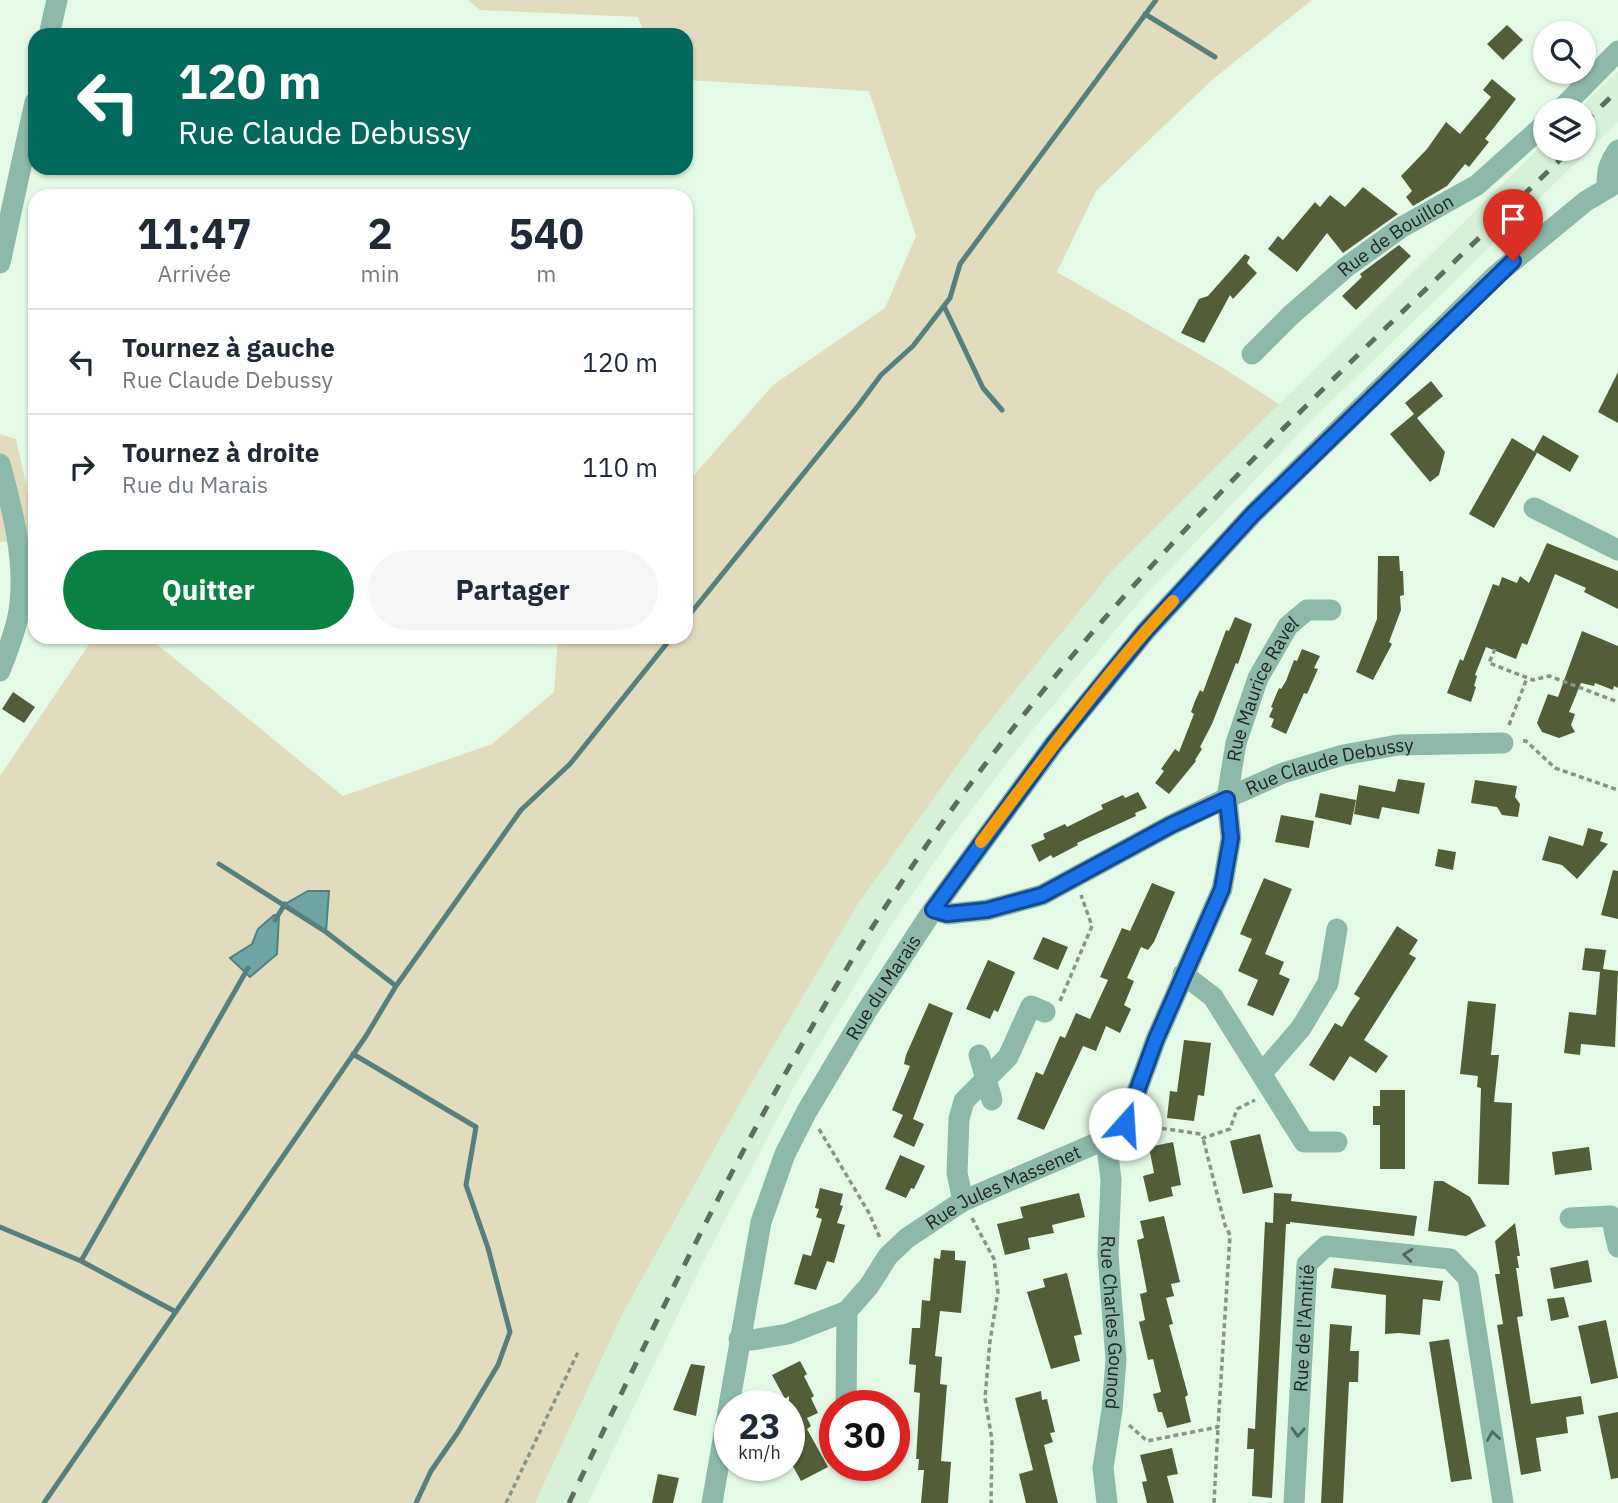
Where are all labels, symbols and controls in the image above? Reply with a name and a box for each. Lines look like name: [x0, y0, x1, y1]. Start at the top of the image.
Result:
map controls: [1533, 21, 1596, 161]
button: search: [1533, 21, 1596, 84]
text: 120 m: [178, 49, 322, 112]
icon: left: [63, 56, 154, 147]
button: layers: [1533, 98, 1596, 161]
text: Rue Claude Debussy: [178, 111, 471, 153]
street label: Rue de Bouillon: [1332, 189, 1458, 282]
pin: [1483, 189, 1543, 261]
icon: arrive: [1494, 200, 1532, 238]
text: 11:47: [137, 206, 252, 261]
text: 2: [367, 206, 393, 261]
text: 540: [508, 206, 584, 261]
text: Arrivée: [157, 258, 231, 288]
text: min: [361, 258, 399, 288]
text: m: [536, 258, 556, 288]
text: Tournez à gauche: [122, 330, 335, 364]
icon: left: [63, 343, 101, 381]
text: 120 m: [582, 345, 658, 379]
text: Rue Claude Debussy: [122, 364, 333, 394]
text: Tournez à droite: [122, 435, 319, 469]
icon: right: [63, 448, 101, 486]
text: 110 m: [582, 450, 658, 484]
text: Rue du Marais: [122, 469, 268, 499]
button: Quitter: [63, 550, 354, 630]
button: Partager: [368, 550, 658, 630]
street label: Rue Maurice Ravel: [1221, 610, 1303, 763]
street label: Rue Claude Debussy: [1241, 733, 1414, 800]
street label: Rue du Marais: [840, 930, 926, 1044]
position arrow: [1088, 1087, 1162, 1161]
street label: Rue Jules Massenet: [920, 1139, 1084, 1235]
street label: Rue Charles Gounod: [1096, 1235, 1128, 1410]
one-way arrow: [1403, 1248, 1414, 1263]
street label: Rue de l'Amitié: [1288, 1264, 1319, 1393]
speed limit sign: 30: [819, 1390, 910, 1481]
text: 23: [738, 1403, 781, 1449]
one-way arrow: [1291, 1427, 1306, 1438]
one-way arrow: [1486, 1430, 1501, 1441]
text: km/h: [738, 1441, 781, 1464]

